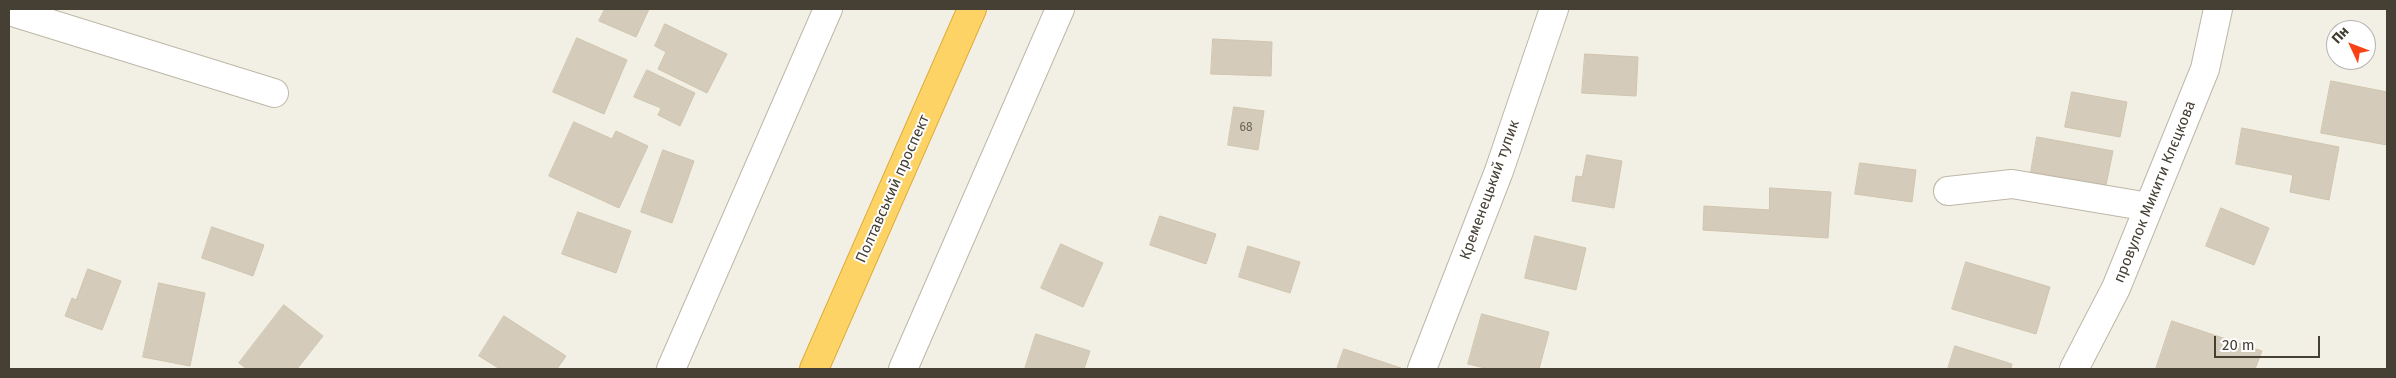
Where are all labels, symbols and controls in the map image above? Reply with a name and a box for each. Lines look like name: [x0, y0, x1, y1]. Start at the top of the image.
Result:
north arrow: [2326, 20, 2376, 70]
text: Пн: [2328, 23, 2353, 47]
street label: провулок Микити Клєцкова: [2110, 98, 2200, 286]
street label: Полтавський проспект: [852, 112, 934, 266]
street label: Кременецький тупик: [1456, 118, 1524, 262]
house number: 68: [1239, 121, 1253, 135]
scale bar: [2216, 326, 2322, 358]
text: 20 m: [2222, 336, 2255, 354]

